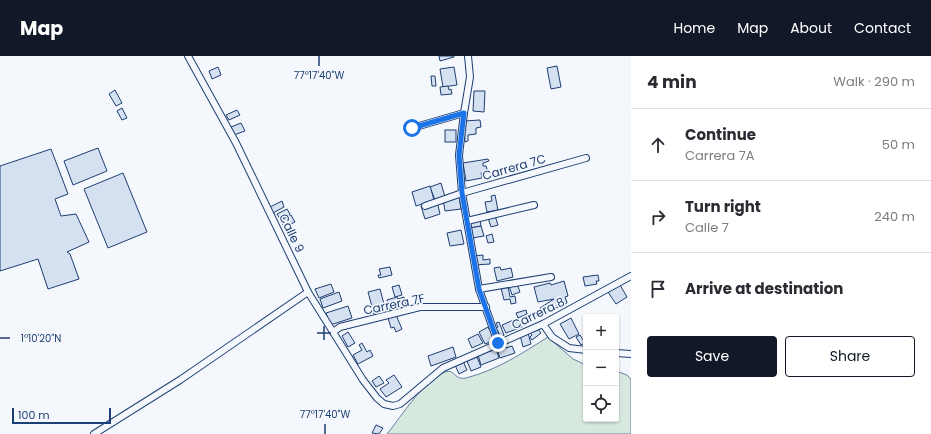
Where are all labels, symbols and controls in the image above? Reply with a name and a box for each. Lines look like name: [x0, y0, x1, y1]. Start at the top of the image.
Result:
text: Map: [20, 15, 63, 42]
text: Home: [673, 18, 715, 38]
text: Map: [737, 18, 768, 38]
text: About: [790, 18, 832, 38]
text: Contact: [854, 18, 911, 38]
text: 77°17'40"W: [294, 68, 344, 83]
text: 4 min: [647, 70, 697, 94]
text: Walk · 290 m: [833, 72, 915, 91]
route start: [403, 119, 421, 137]
text: Continue: [685, 124, 756, 145]
icon: ahead: [647, 134, 669, 156]
text: 50 m: [882, 135, 915, 154]
text: Carrera 7A: [685, 146, 755, 165]
street label: Carrera 7C: [480, 150, 548, 184]
text: Turn right: [685, 196, 761, 217]
icon: right: [647, 206, 669, 228]
text: 240 m: [874, 207, 915, 226]
street label: Calle 9: [275, 211, 309, 255]
text: Calle 7: [685, 218, 729, 237]
icon: arrive: [647, 278, 669, 300]
text: Arrive at destination: [685, 278, 843, 299]
street label: Carrera 7F: [362, 289, 426, 319]
street label: Carrera 8: [509, 293, 567, 333]
map controls: [583, 314, 619, 422]
button: +: [583, 314, 619, 350]
text: 1°10'20"N: [21, 331, 61, 346]
route end: [489, 334, 507, 352]
button: Save: [647, 336, 777, 377]
button: Share: [785, 336, 915, 377]
button: −: [583, 350, 619, 386]
button: locate: [583, 386, 619, 422]
scale bar: [12, 406, 111, 425]
text: 100 m: [18, 407, 50, 423]
text: 77°17'40"W: [300, 407, 350, 422]

